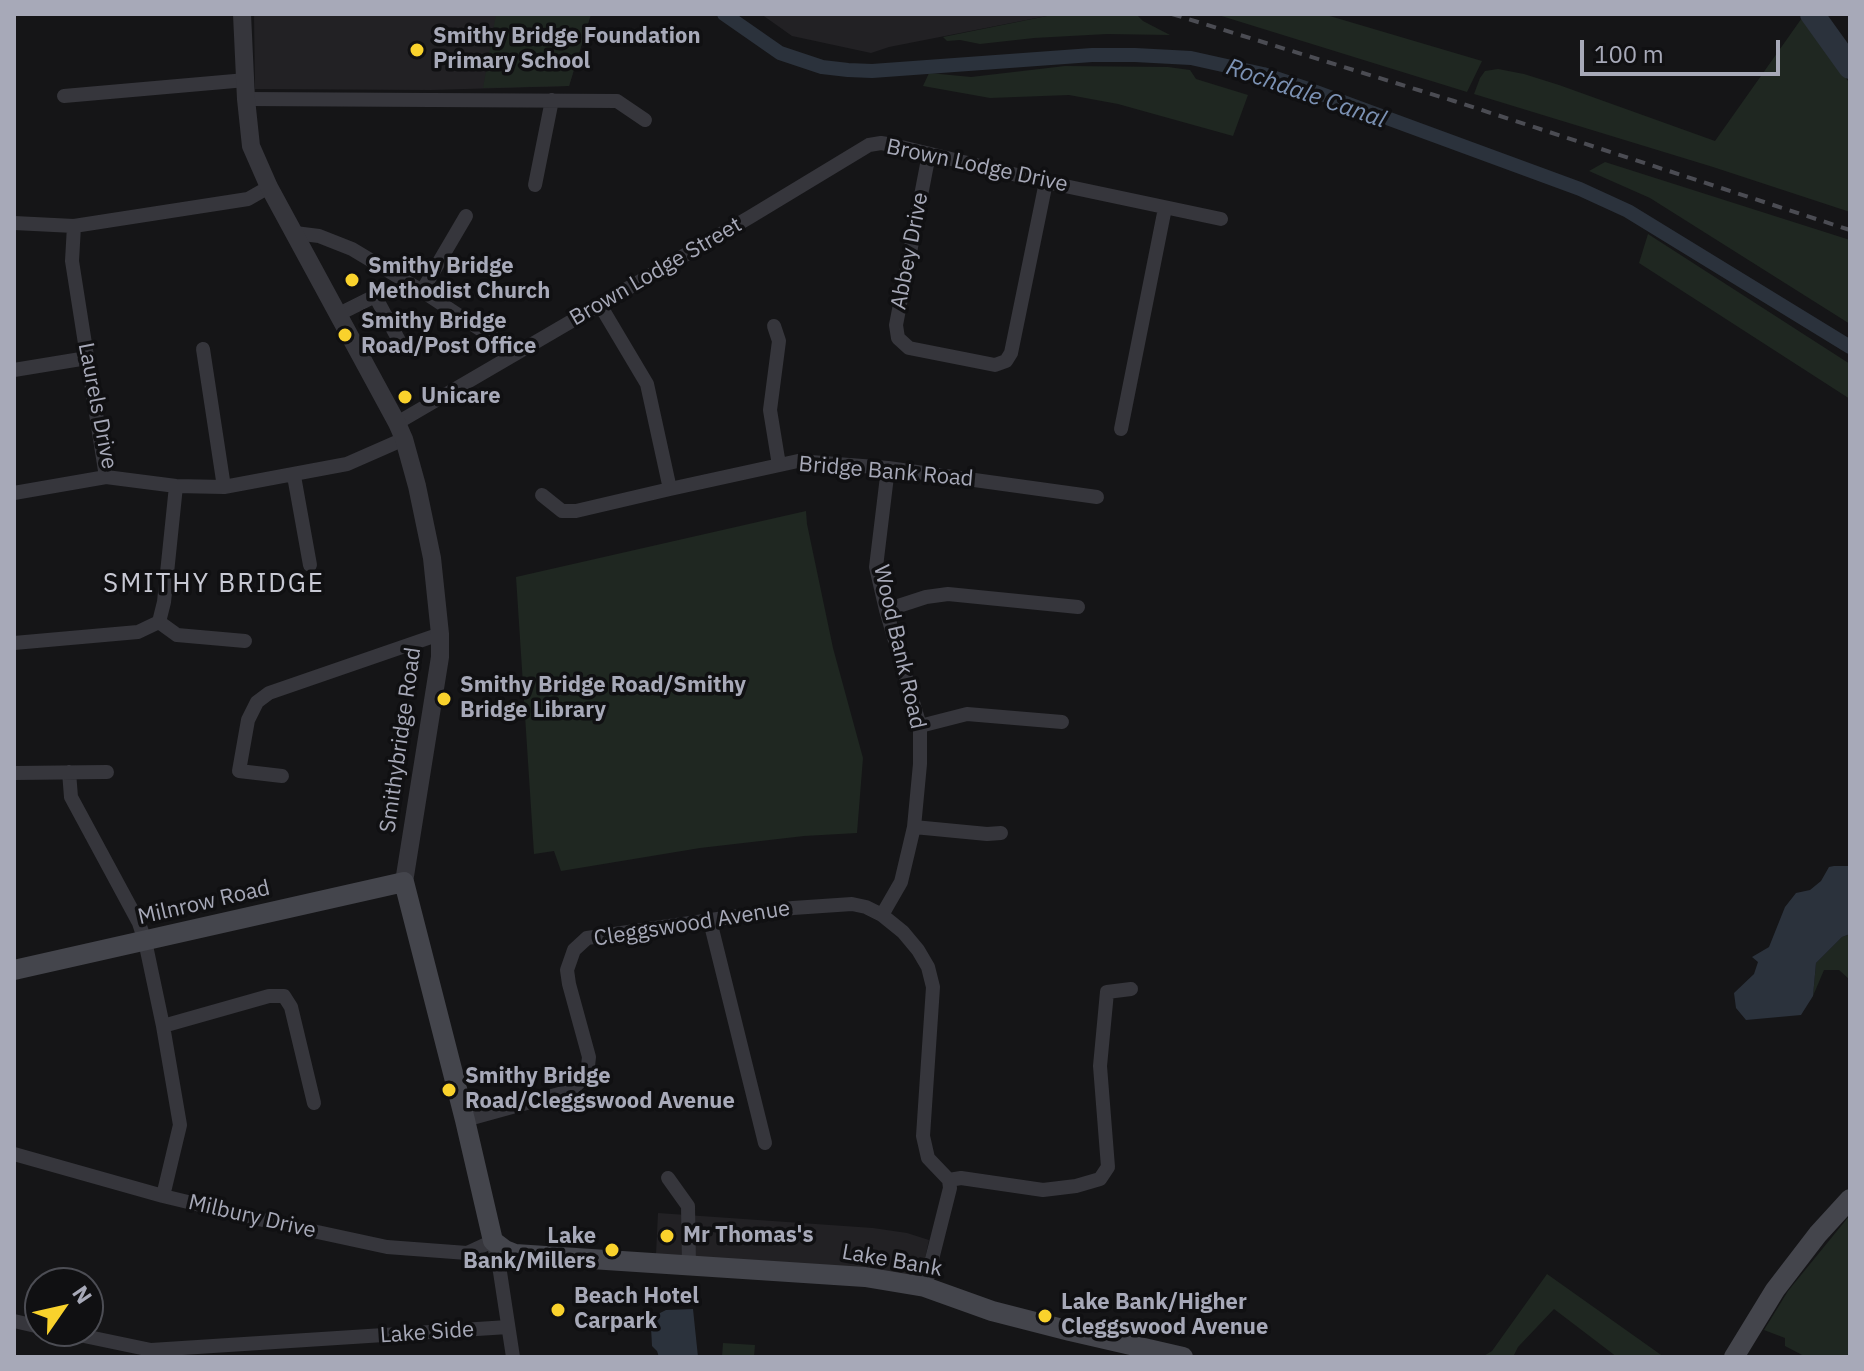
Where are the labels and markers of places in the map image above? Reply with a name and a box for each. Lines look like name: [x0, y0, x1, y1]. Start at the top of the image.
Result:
place label: Smithy Bridge Foundation Primary School: [433, 24, 701, 76]
marker: Smithy Bridge Foundation Primary School: [408, 41, 426, 59]
place label: Smithy Bridge Methodist Church: [368, 254, 550, 306]
marker: Smithy Bridge Methodist Church: [343, 271, 361, 289]
place label: Smithy Bridge Road/Post Office: [361, 309, 536, 360]
marker: Smithy Bridge Road/Post Office: [336, 326, 354, 344]
place label: Unicare: [421, 384, 501, 410]
marker: Unicare: [396, 388, 414, 406]
place label: Smithy Bridge Road/Smithy Bridge Library: [460, 673, 746, 724]
marker: Smithy Bridge Road/Smithy Bridge Library: [435, 690, 453, 708]
place label: Smithy Bridge Road/Cleggswood Avenue: [465, 1064, 735, 1116]
marker: Smithy Bridge Road/Cleggswood Avenue: [440, 1081, 458, 1099]
place label: Mr Thomas's: [683, 1223, 814, 1249]
place label: Lake Bank/Millers: [463, 1224, 596, 1276]
marker: Mr Thomas's: [658, 1227, 676, 1245]
marker: Lake Bank/Millers: [603, 1241, 621, 1259]
place label: Beach Hotel Carpark: [574, 1284, 699, 1336]
place label: Lake Bank/Higher Cleggswood Avenue: [1061, 1290, 1268, 1342]
marker: Beach Hotel Carpark: [549, 1301, 567, 1319]
marker: Lake Bank/Higher Cleggswood Avenue: [1036, 1307, 1054, 1325]

